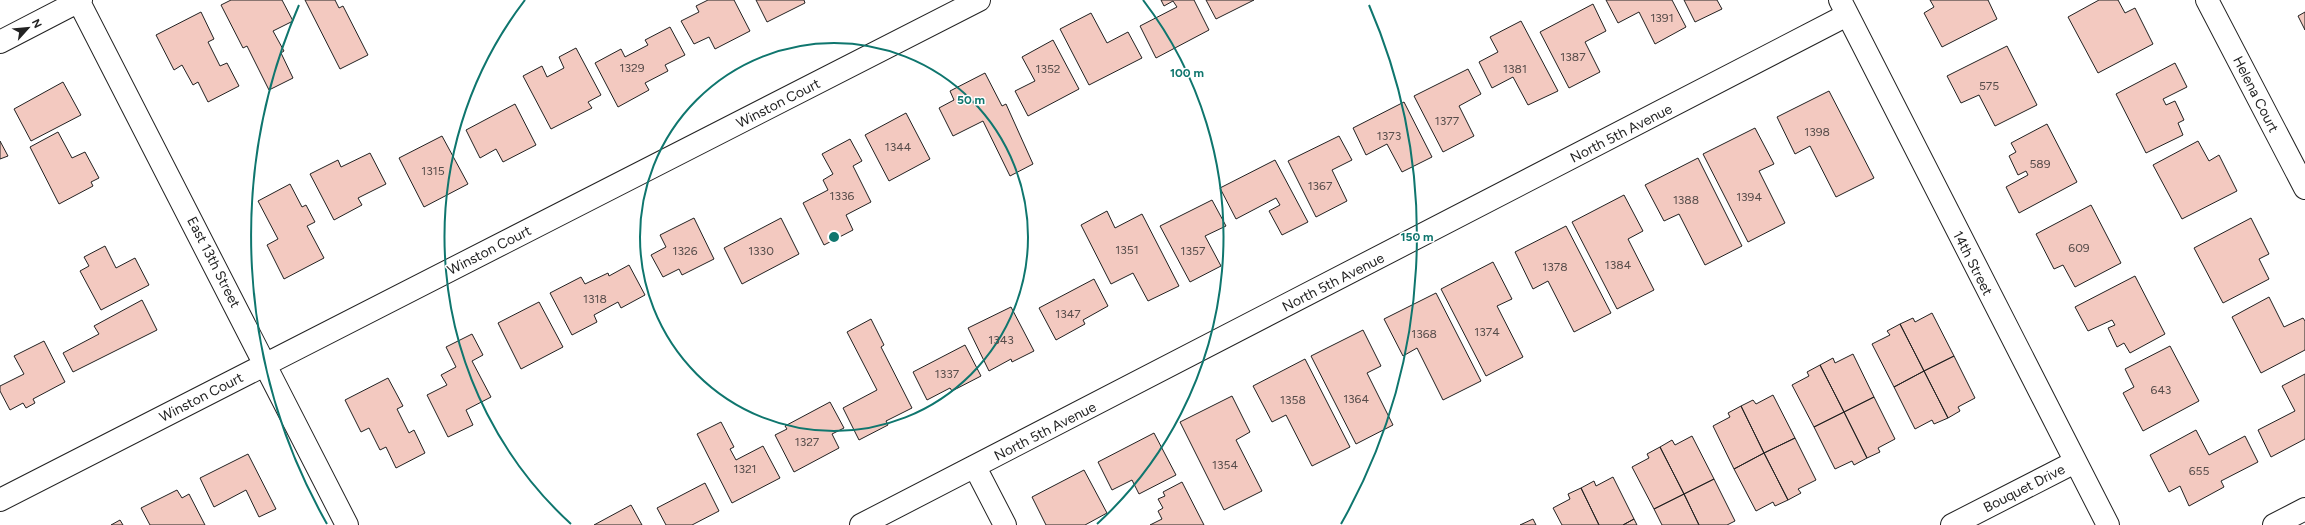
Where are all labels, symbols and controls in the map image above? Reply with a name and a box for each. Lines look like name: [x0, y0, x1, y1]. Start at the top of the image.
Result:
north arrow: [8, 8, 48, 48]
house number: 1391: [1650, 11, 1674, 25]
text: N: [29, 17, 44, 30]
house number: 1387: [1560, 50, 1586, 64]
street label: Helena Court: [2229, 53, 2282, 135]
house number: 1329: [620, 61, 645, 75]
house number: 1352: [1035, 62, 1061, 76]
house number: 1381: [1503, 62, 1527, 76]
text: 100 m: [1170, 66, 1204, 80]
street label: Winston Court: [734, 75, 823, 132]
house number: 575: [1979, 79, 1999, 93]
text: 50 m: [957, 93, 985, 107]
street label: North 5th Avenue: [1567, 100, 1675, 166]
house number: 1377: [1435, 114, 1460, 128]
house number: 1398: [1804, 125, 1830, 139]
house number: 1373: [1377, 129, 1401, 143]
house number: 1344: [885, 140, 912, 154]
house number: 589: [2029, 157, 2051, 171]
house number: 1315: [421, 164, 445, 178]
house number: 1367: [1308, 179, 1333, 193]
house number: 1336: [830, 189, 855, 203]
house number: 1394: [1736, 190, 1762, 204]
house number: 1388: [1673, 193, 1699, 207]
street label: East 13th Street: [183, 214, 244, 311]
street label: Winston Court: [445, 222, 534, 279]
street label: 14th Street: [1949, 228, 1996, 298]
centre of rings: [827, 230, 841, 244]
text: 150 m: [1400, 230, 1434, 244]
house number: 609: [2068, 241, 2090, 255]
house number: 1351: [1115, 243, 1139, 257]
house number: 1326: [673, 244, 698, 258]
house number: 1330: [748, 244, 774, 258]
house number: 1357: [1181, 244, 1206, 258]
street label: North 5th Avenue: [1279, 249, 1387, 315]
house number: 1384: [1605, 258, 1632, 272]
house number: 1378: [1542, 260, 1568, 274]
house number: 1318: [583, 292, 607, 306]
house number: 1347: [1055, 307, 1081, 321]
house number: 1374: [1474, 325, 1500, 339]
house number: 1368: [1411, 327, 1437, 341]
house number: 1343: [988, 333, 1014, 347]
house number: 1337: [935, 367, 960, 381]
street label: Winston Court: [157, 369, 246, 426]
house number: 643: [2151, 383, 2171, 397]
house number: 1364: [1343, 392, 1369, 406]
house number: 1358: [1280, 393, 1306, 407]
street label: North 5th Avenue: [991, 398, 1099, 464]
house number: 1327: [795, 435, 820, 449]
house number: 1354: [1212, 458, 1238, 472]
street label: Bouquet Drive: [1981, 460, 2068, 516]
house number: 1321: [733, 462, 757, 476]
house number: 655: [2189, 464, 2209, 478]

